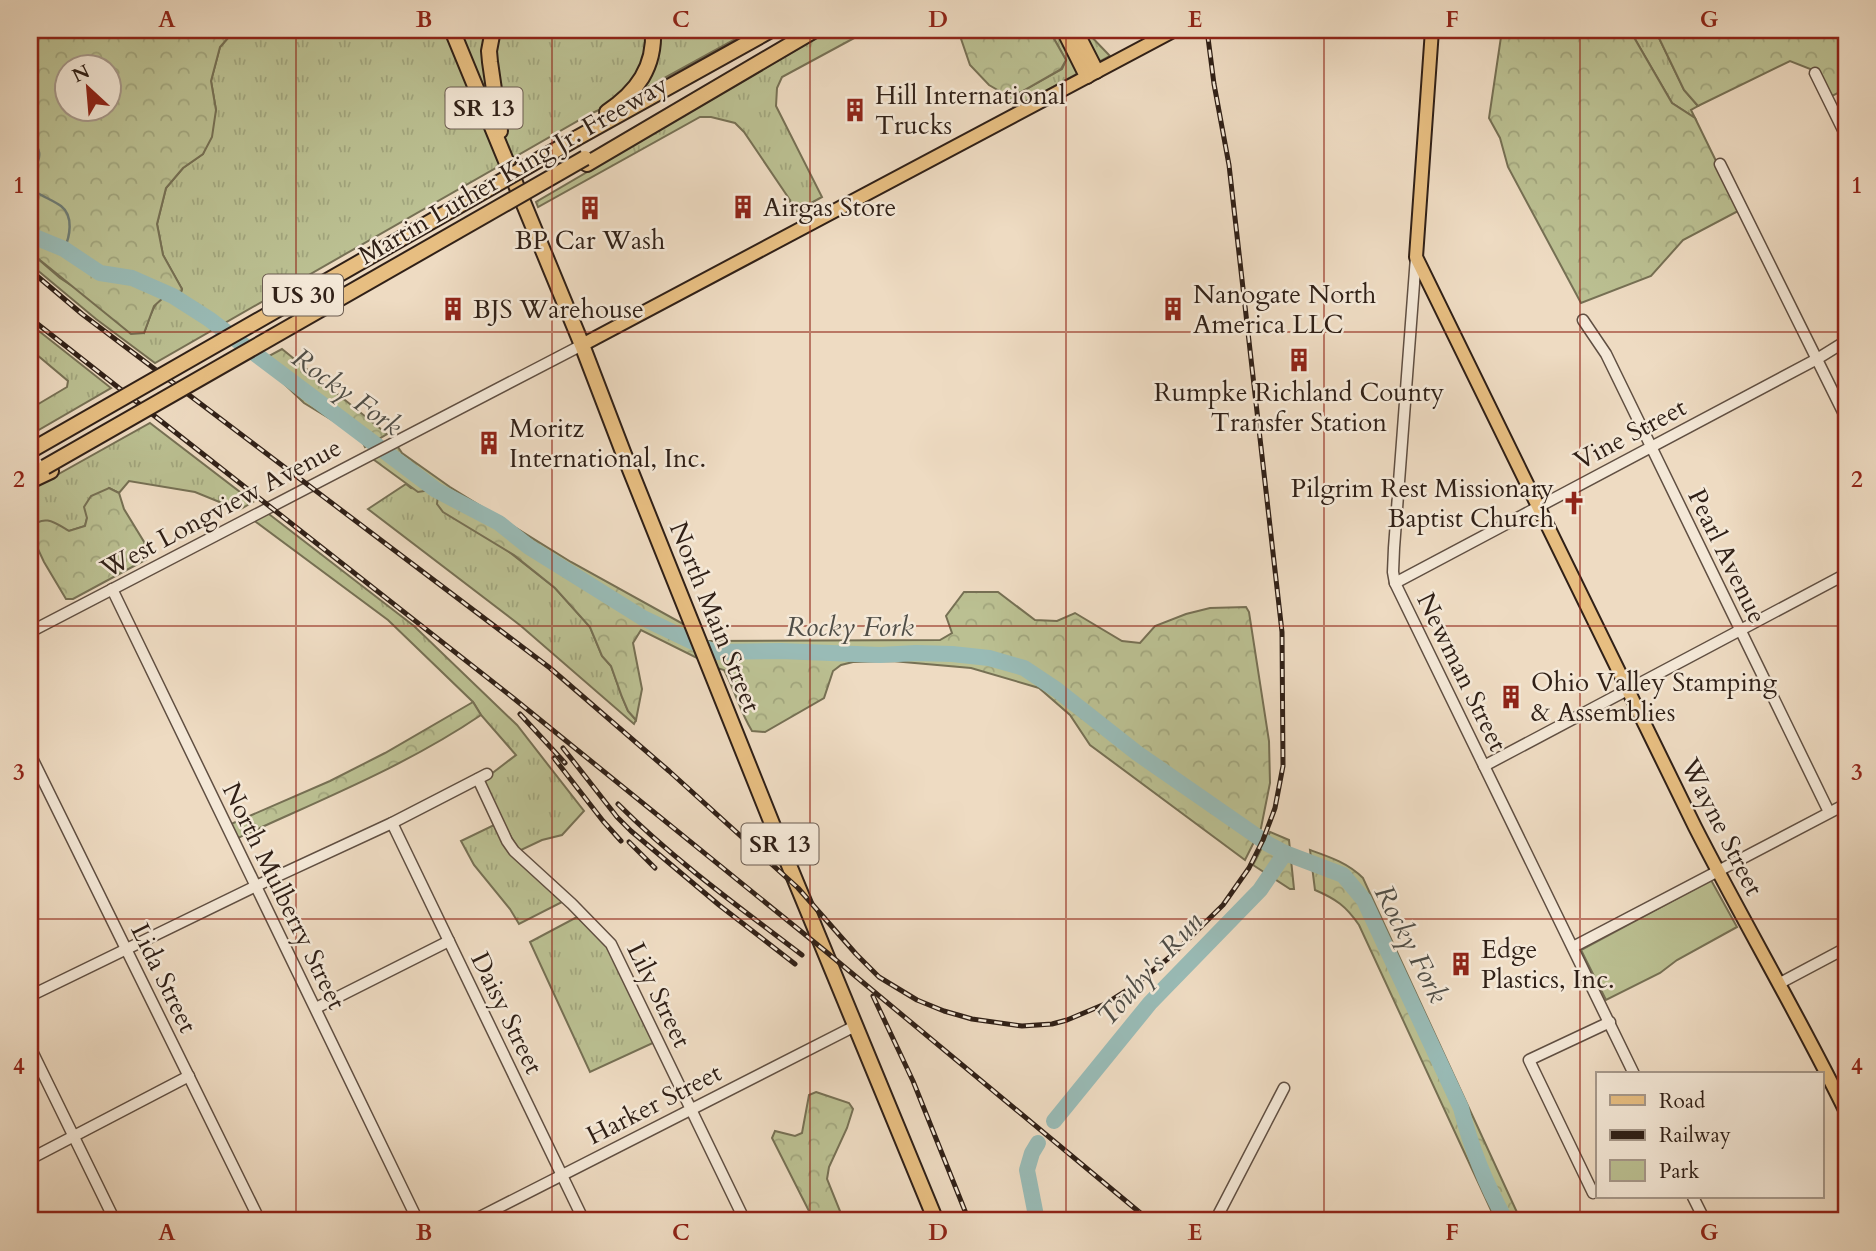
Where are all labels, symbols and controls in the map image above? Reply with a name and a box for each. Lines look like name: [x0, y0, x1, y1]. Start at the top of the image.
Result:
text: A: [158, 4, 176, 35]
text: B: [416, 4, 432, 35]
text: C: [672, 4, 690, 35]
text: D: [928, 4, 948, 35]
text: E: [1188, 4, 1202, 35]
text: F: [1445, 4, 1459, 35]
text: G: [1700, 4, 1719, 35]
north arrow: [52, 52, 122, 122]
text: N: [68, 58, 95, 89]
street label: Martin Luther King Jr. Freeway: [352, 67, 674, 273]
place label: Hill International Trucks: [875, 78, 1066, 143]
road number: SR 13: [446, 88, 522, 128]
building icon: Hill International Trucks: [841, 96, 869, 124]
text: 1: [13, 170, 25, 201]
text: 1: [1851, 170, 1863, 201]
place label: Airgas Store: [763, 190, 896, 225]
building icon: Airgas Store: [729, 193, 757, 221]
building icon: BP Car Wash: [576, 194, 604, 222]
place label: BP Car Wash: [515, 223, 665, 258]
road number: US 30: [263, 274, 343, 316]
place label: Nanogate North America LLC: [1193, 277, 1376, 342]
place label: BJS Warehouse: [473, 292, 644, 327]
building icon: BJS Warehouse: [439, 295, 467, 323]
building icon: Nanogate North America LLC: [1159, 295, 1187, 323]
water label: Rocky Fork: [284, 339, 410, 445]
building icon: Rumpke Richland County Transfer Station: [1285, 346, 1313, 374]
place label: Rumpke Richland County Transfer Station: [1154, 375, 1445, 440]
street label: Vine Street: [1568, 390, 1692, 478]
place label: Moritz International, Inc.: [509, 411, 706, 476]
building icon: Moritz International, Inc.: [475, 429, 503, 457]
street label: West Longview Avenue: [94, 430, 348, 587]
text: 2: [13, 464, 25, 495]
text: 2: [1851, 464, 1863, 495]
place label: Pilgrim Rest Missionary Baptist Church: [1291, 471, 1554, 536]
street label: Pearl Avenue: [1679, 483, 1775, 629]
church icon: Pilgrim Rest Missionary Baptist Church: [1560, 489, 1588, 517]
street label: North Main Street: [661, 517, 769, 717]
street label: Newman Street: [1408, 587, 1516, 757]
water label: Rocky Fork: [786, 608, 914, 646]
place label: Ohio Valley Stamping & Assemblies: [1531, 665, 1778, 730]
building icon: Ohio Valley Stamping & Assemblies: [1497, 683, 1525, 711]
street label: Wayne Street: [1672, 751, 1772, 902]
text: 3: [13, 757, 25, 788]
text: 3: [1851, 757, 1863, 788]
street label: North Mulberry Street: [214, 777, 354, 1015]
road number: SR 13: [742, 824, 818, 864]
water label: Rocky Fork: [1365, 878, 1457, 1010]
water label: Touby's Run: [1089, 903, 1212, 1034]
street label: Lida Street: [122, 917, 206, 1039]
place label: Edge Plastics, Inc.: [1481, 932, 1615, 997]
street label: Lily Street: [619, 937, 699, 1053]
street label: Daisy Street: [462, 946, 552, 1080]
building icon: Edge Plastics, Inc.: [1447, 950, 1475, 978]
text: 4: [13, 1051, 25, 1082]
text: 4: [1851, 1051, 1863, 1082]
street label: Harker Street: [580, 1055, 728, 1153]
legend: [1596, 1072, 1824, 1198]
text: Road: [1659, 1087, 1705, 1116]
text: Railway: [1659, 1121, 1731, 1150]
text: Park: [1659, 1157, 1700, 1186]
text: A: [158, 1217, 176, 1248]
text: B: [416, 1217, 432, 1248]
text: C: [672, 1217, 690, 1248]
text: D: [928, 1217, 948, 1248]
text: E: [1188, 1217, 1202, 1248]
text: F: [1445, 1217, 1459, 1248]
text: G: [1700, 1217, 1719, 1248]

